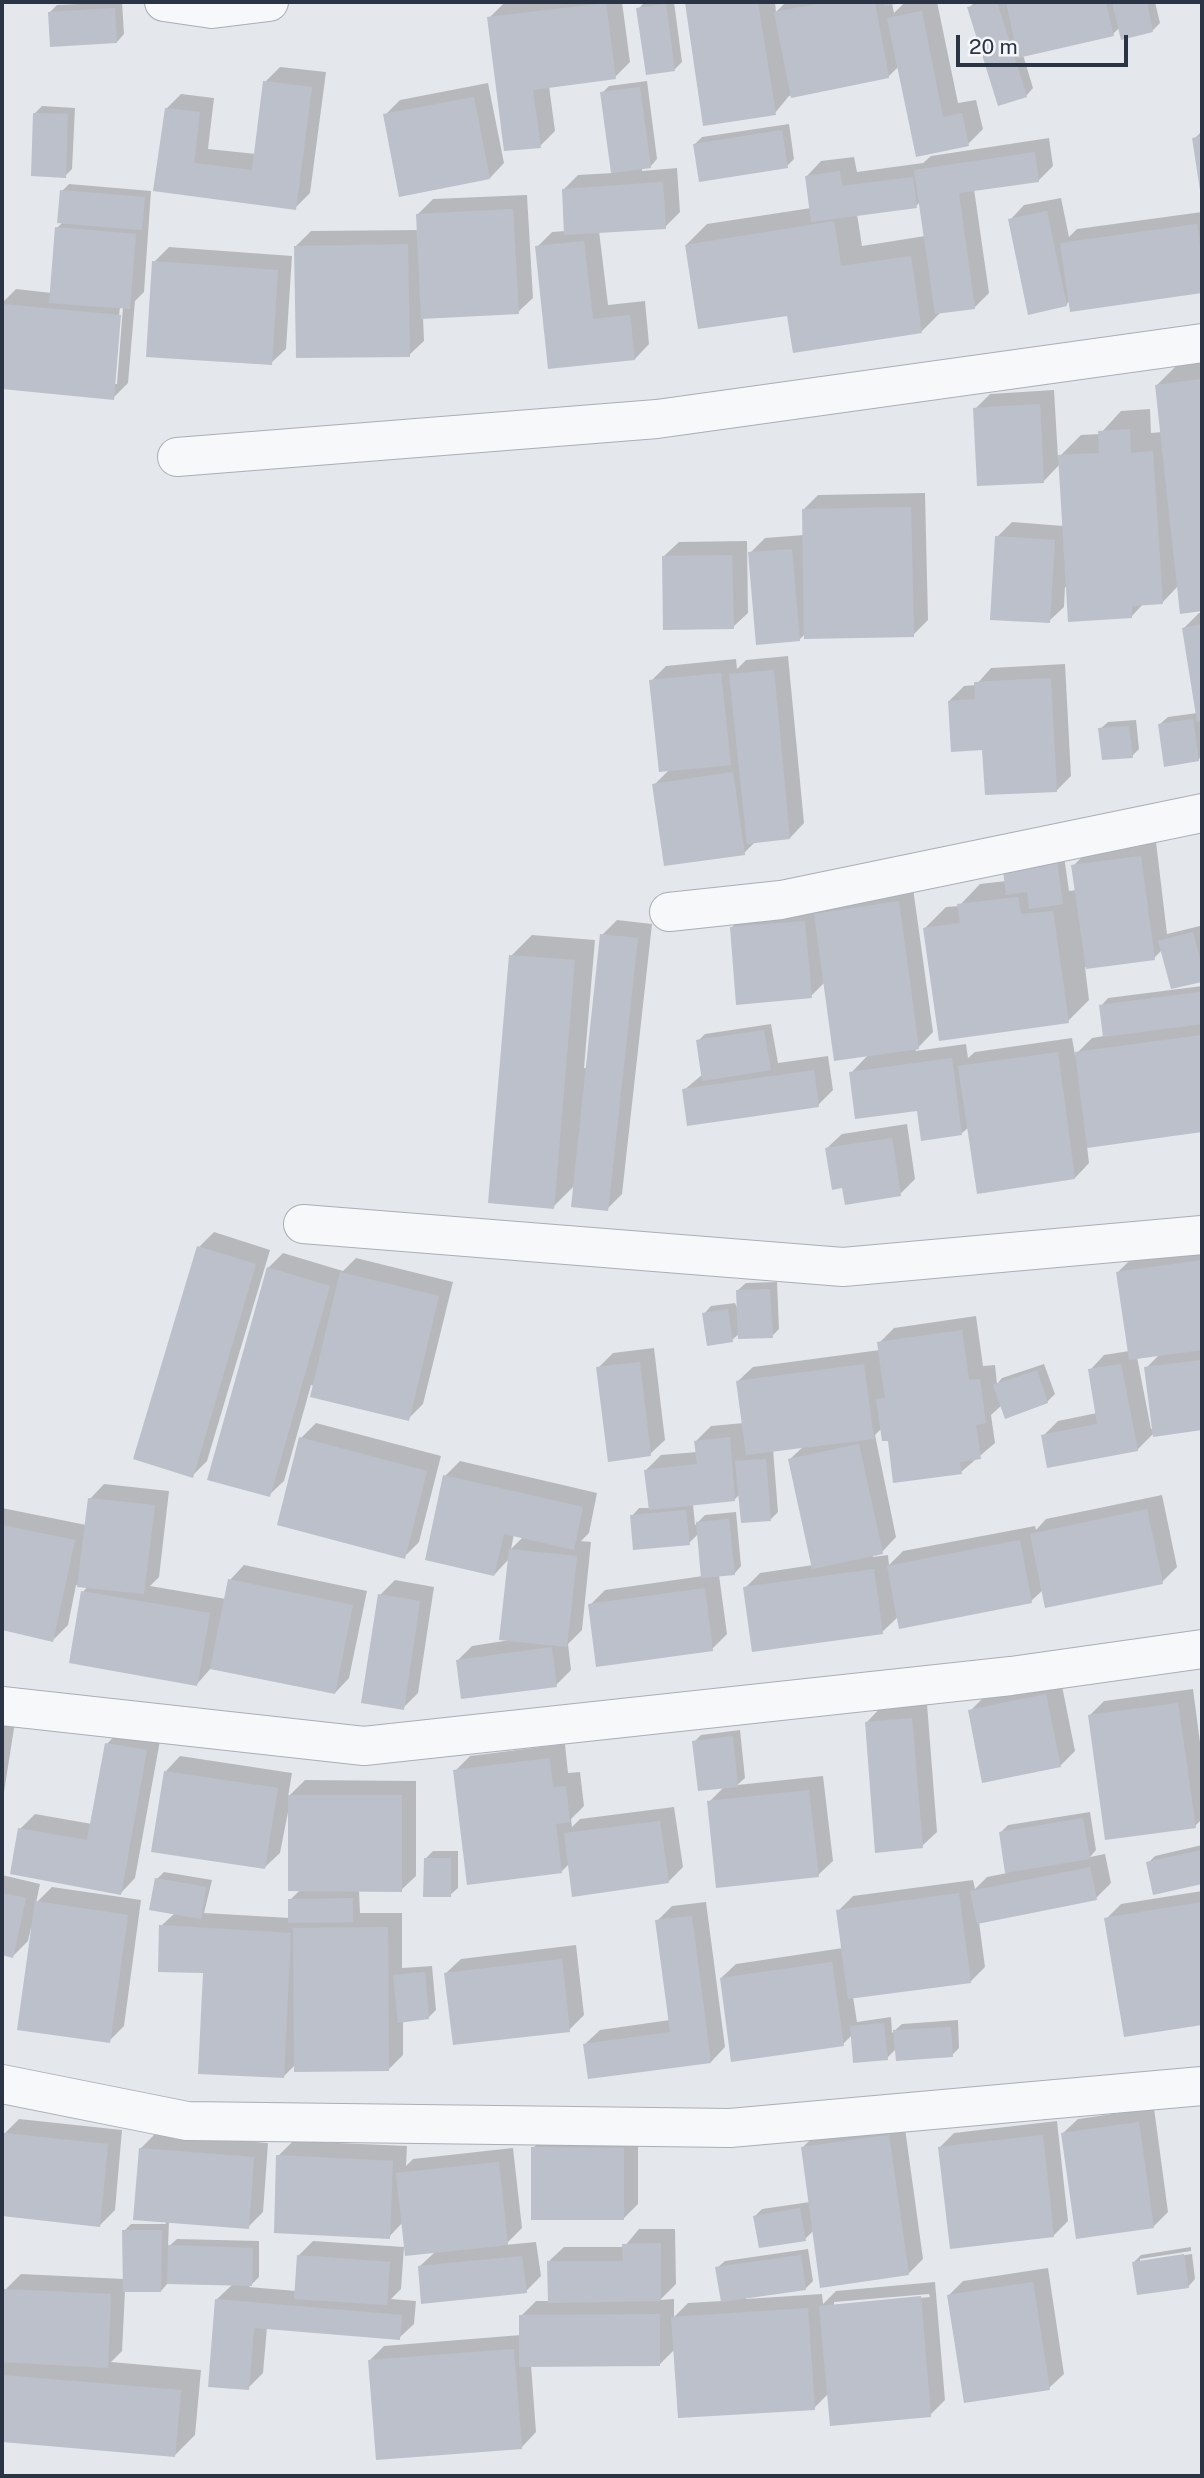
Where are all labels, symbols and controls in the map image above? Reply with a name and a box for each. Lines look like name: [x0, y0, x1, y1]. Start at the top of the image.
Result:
scale bar: [959, 21, 1130, 65]
text: 20 m: [969, 34, 1018, 59]

